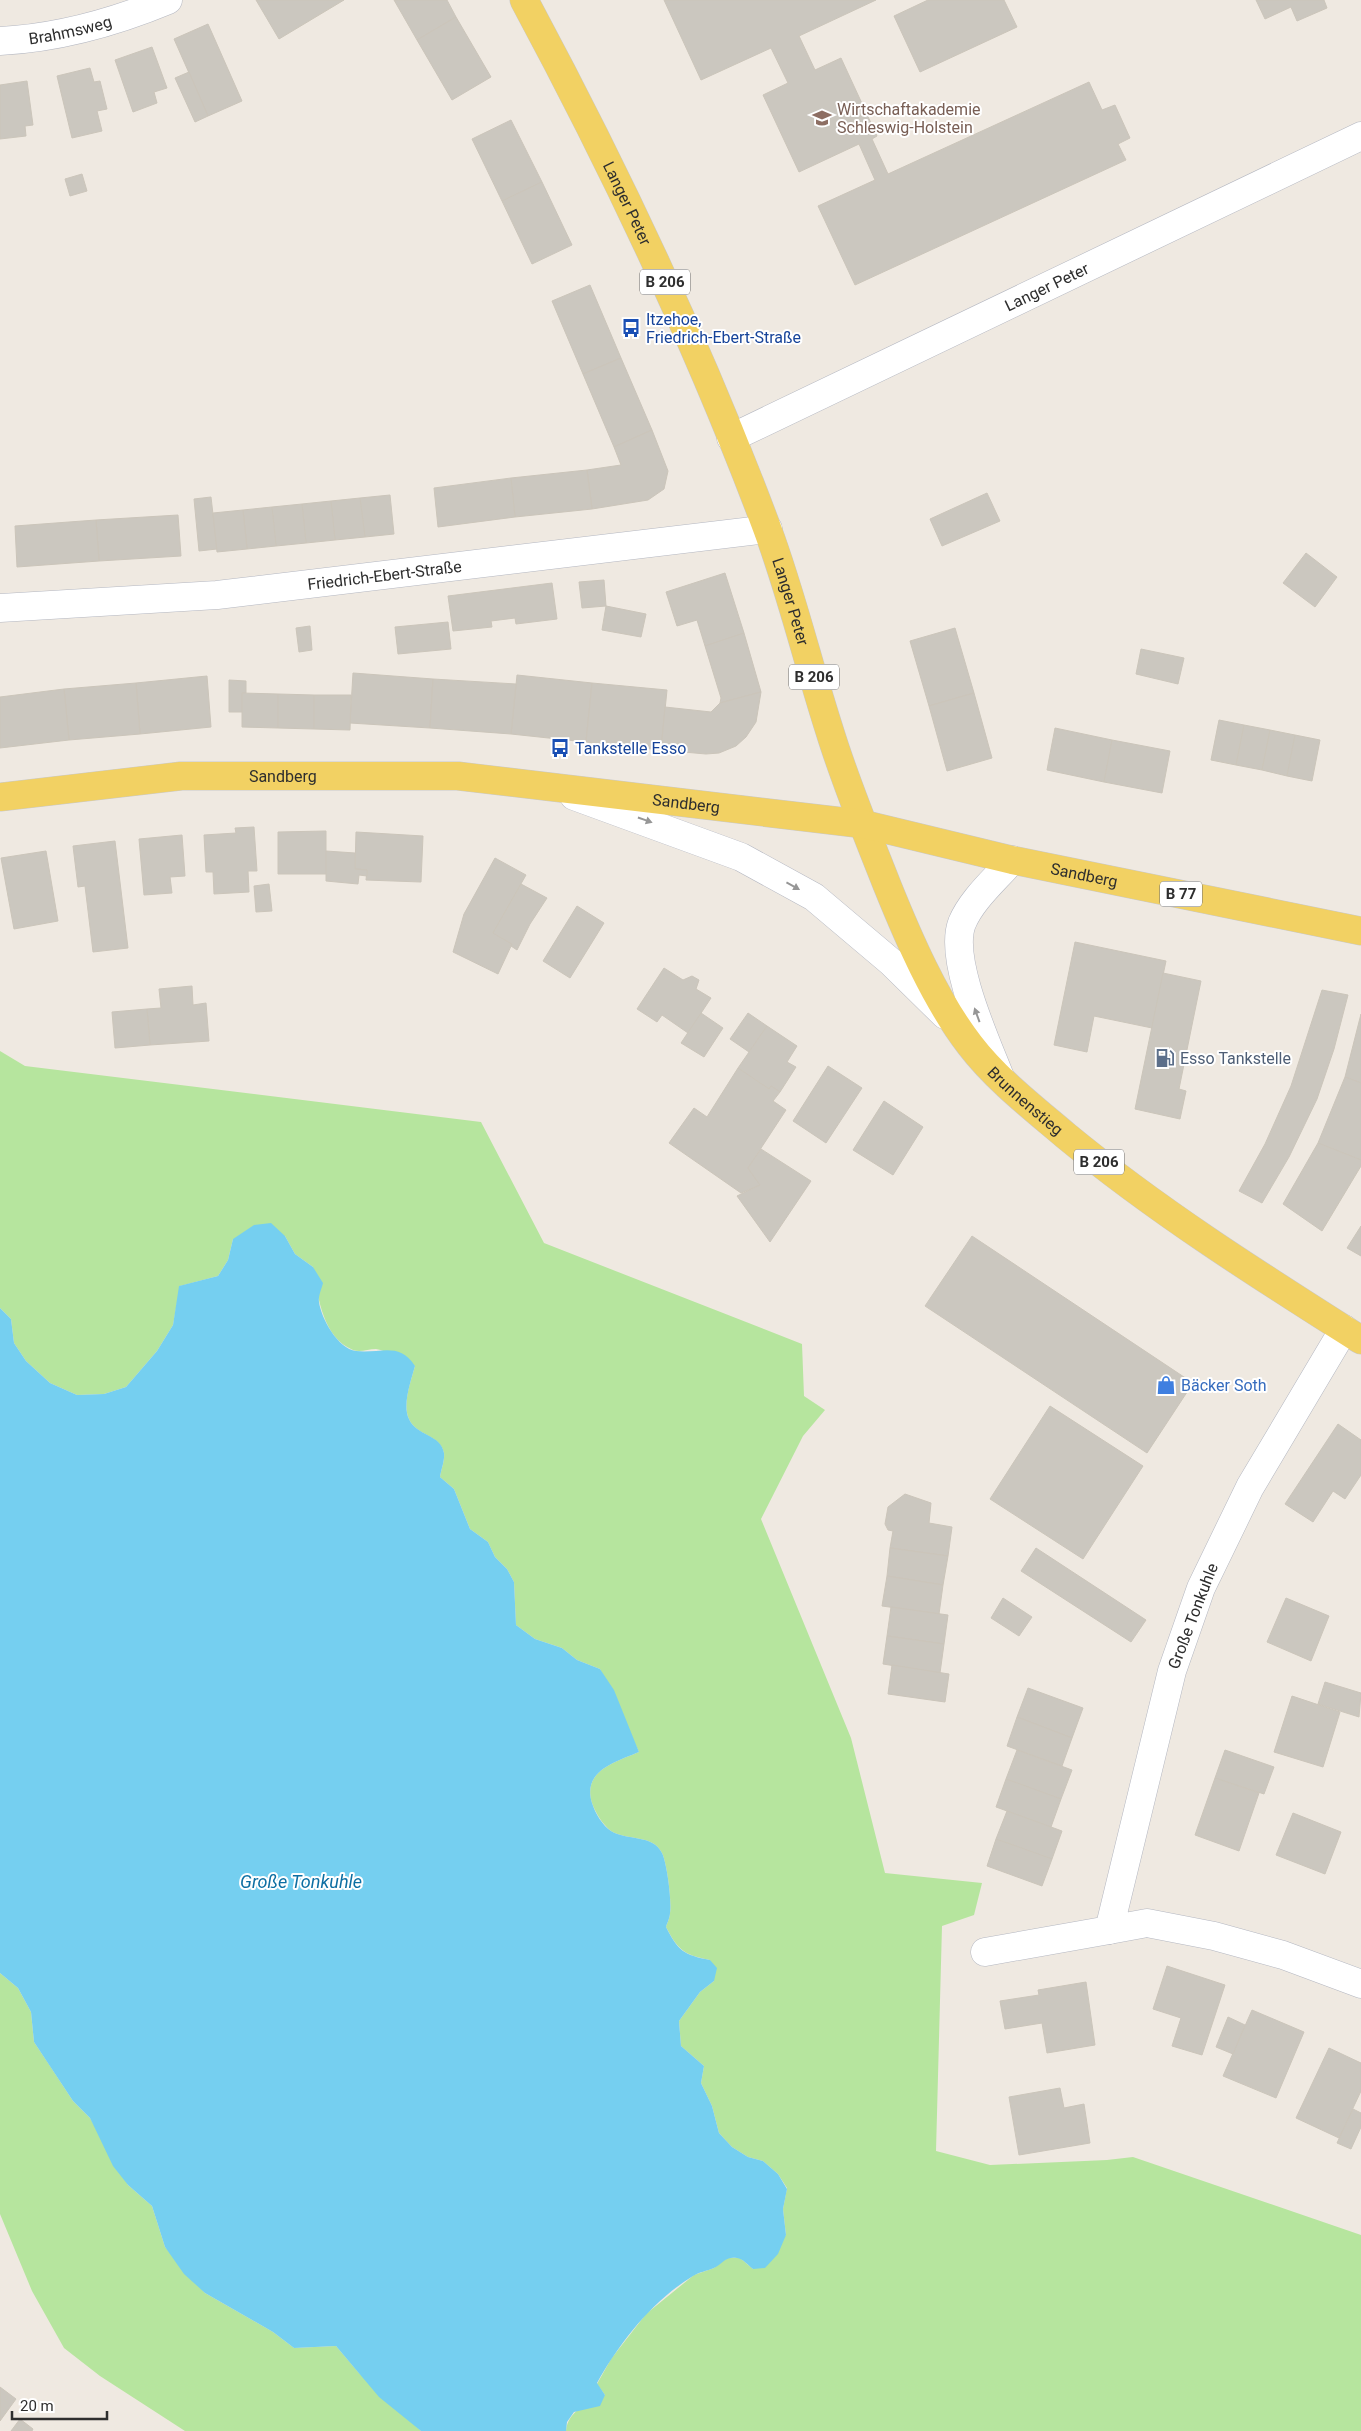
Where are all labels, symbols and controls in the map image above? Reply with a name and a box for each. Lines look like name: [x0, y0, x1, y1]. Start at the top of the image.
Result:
street label: Brahmsweg: [27, 11, 114, 48]
place label: Wirtschaftakademie Schleswig-Holstein: [837, 100, 981, 137]
school or university icon: Wirtschaftakademie Schleswig-Holstein: [811, 107, 833, 129]
street label: Langer Peter: [599, 158, 656, 249]
street label: Langer Peter: [1002, 258, 1092, 315]
road number: B 206: [640, 270, 690, 294]
place label: Itzehoe, Friedrich-Ebert-Straße: [646, 310, 801, 347]
bus stop icon: Itzehoe, Friedrich-Ebert-Straße: [620, 317, 642, 339]
street label: Langer Peter: [769, 555, 813, 648]
street label: Friedrich-Ebert-Straße: [306, 556, 462, 594]
road number: B 206: [789, 664, 839, 690]
bus stop icon: Tankstelle Esso: [549, 737, 571, 759]
place label: Tankstelle Esso: [575, 739, 686, 758]
street label: Sandberg: [249, 767, 317, 786]
street label: Sandberg: [651, 790, 721, 816]
one-way arrow: [638, 816, 653, 824]
street label: Sandberg: [1049, 859, 1119, 891]
one-way arrow: [786, 882, 800, 890]
road number: B 77: [1160, 882, 1202, 906]
one-way arrow: [973, 1007, 981, 1022]
fuel station icon: Esso Tankstelle: [1154, 1047, 1176, 1069]
place label: Esso Tankstelle: [1180, 1049, 1291, 1068]
street label: Brunnenstieg: [984, 1062, 1067, 1139]
road number: B 206: [1074, 1150, 1124, 1174]
shop icon: Bäcker Soth: [1155, 1374, 1177, 1396]
place label: Bäcker Soth: [1181, 1376, 1267, 1395]
street label: Große Tonkuhle: [1164, 1560, 1222, 1672]
water label: Große Tonkuhle: [240, 1871, 362, 1892]
scale bar: [12, 2388, 108, 2420]
text: 20 m: [20, 2397, 54, 2415]

